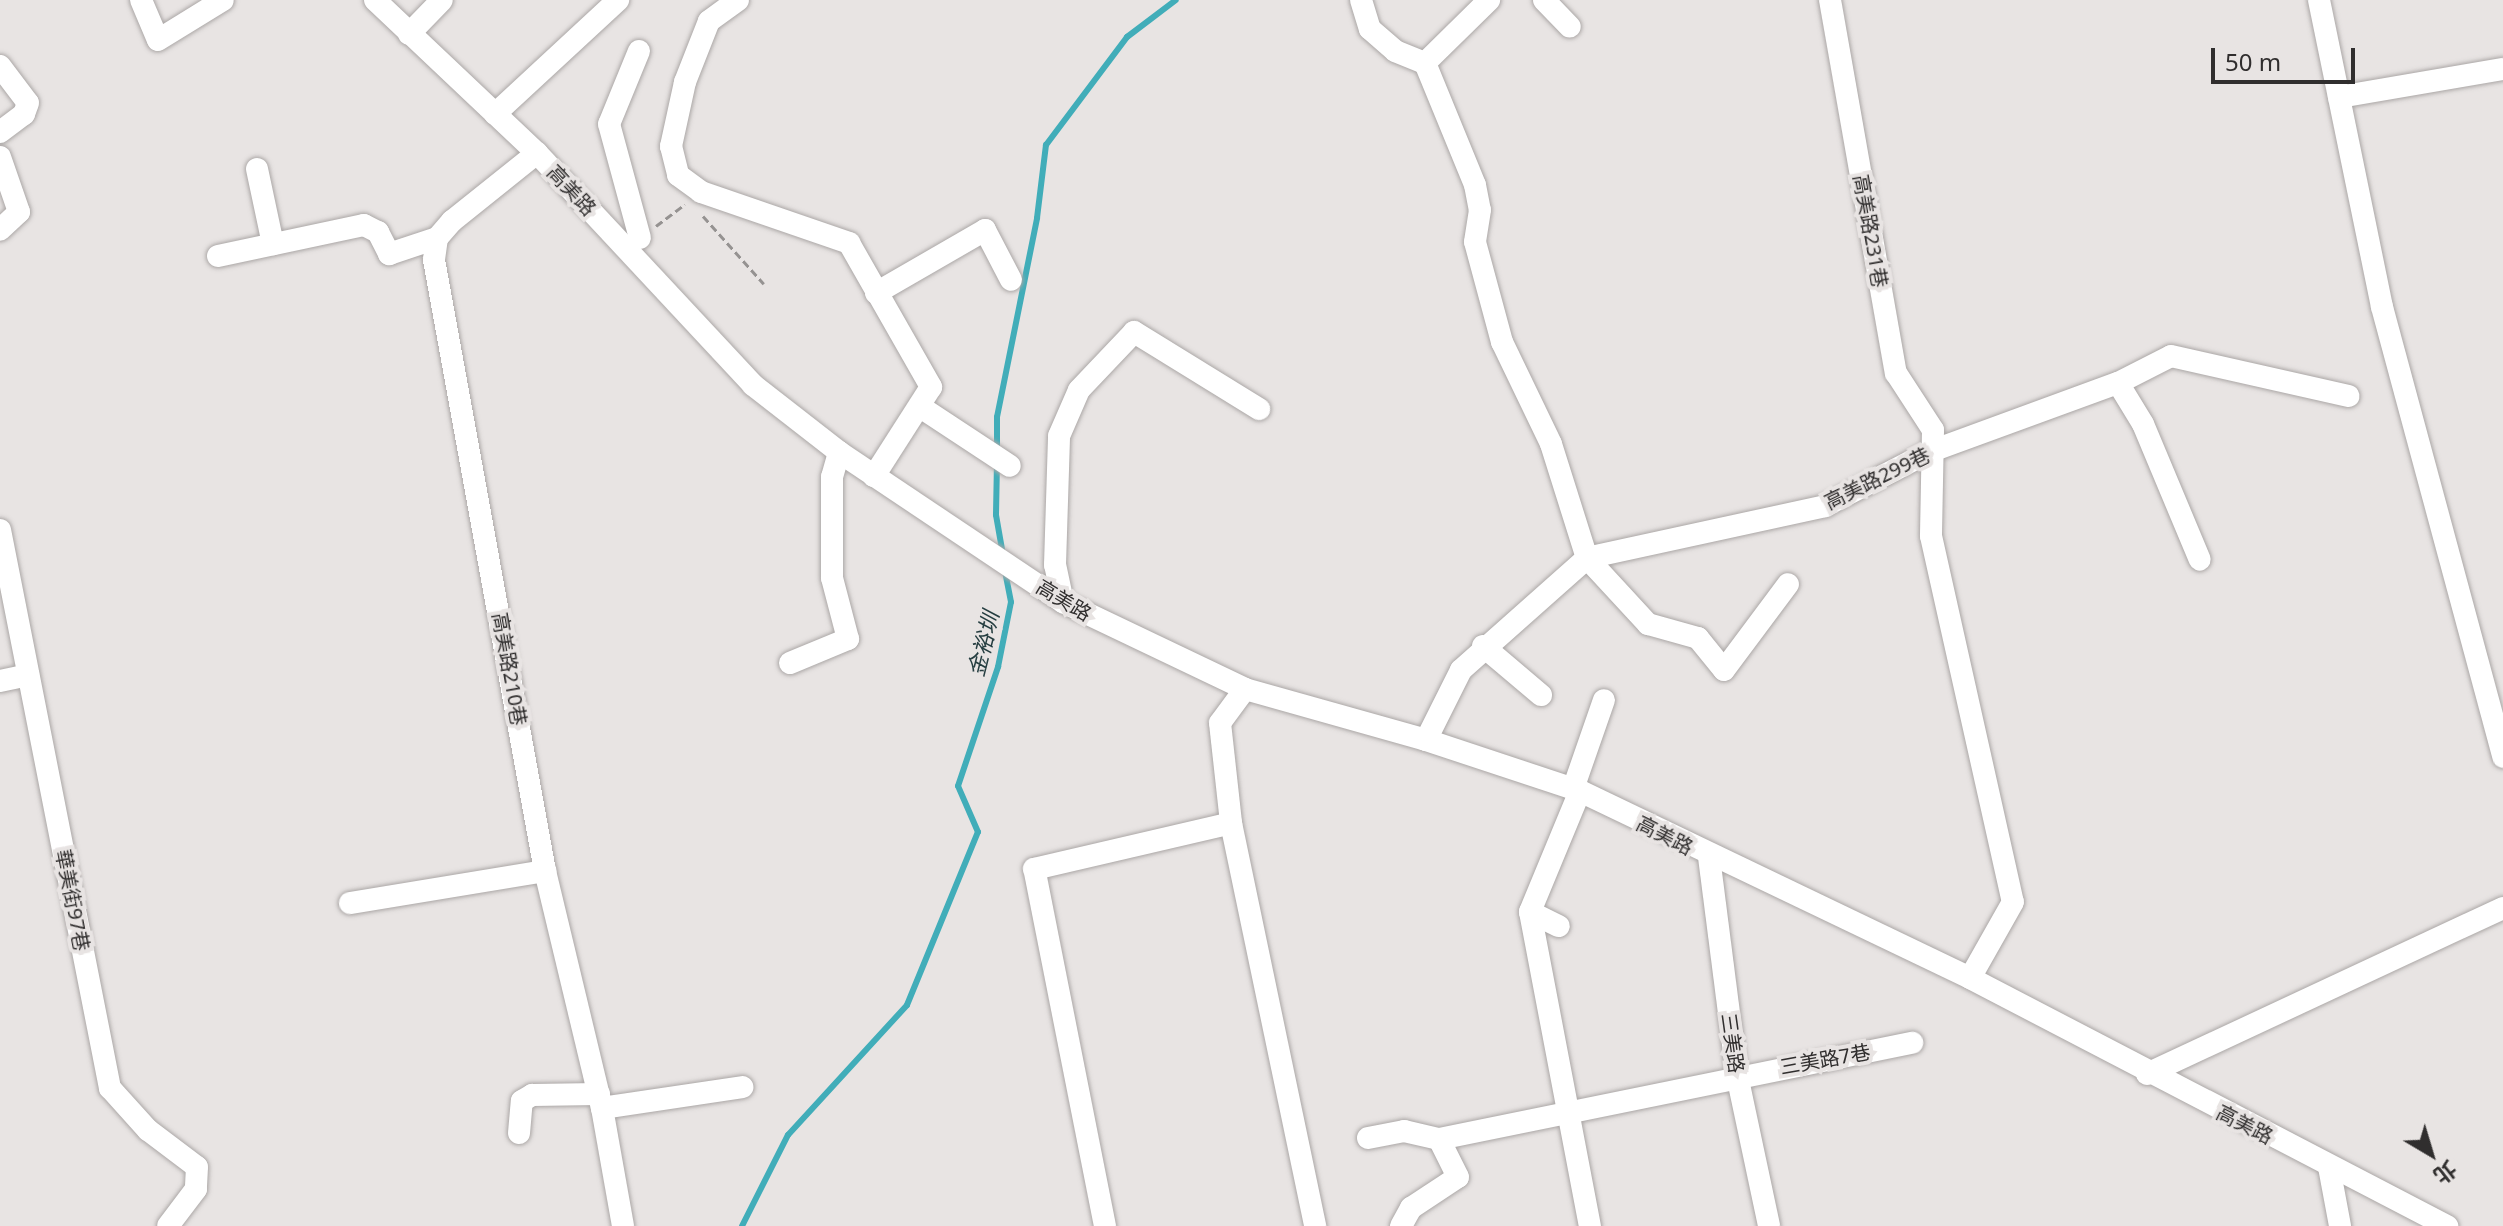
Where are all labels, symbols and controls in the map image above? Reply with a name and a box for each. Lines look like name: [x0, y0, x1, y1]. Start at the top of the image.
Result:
scale bar: [2215, 32, 2359, 82]
text: 50 m: [2225, 45, 2281, 78]
street label: 高美路: [543, 160, 601, 220]
street label: 高美路231巷: [1849, 173, 1893, 289]
street label: 高美路299巷: [1820, 442, 1934, 514]
street label: 高美路: [1032, 574, 1096, 626]
water label: 金裕圳: [962, 609, 1004, 679]
street label: 高美路210巷: [488, 611, 532, 727]
street label: 高美路: [1633, 811, 1697, 859]
street label: 華美街97巷: [51, 847, 95, 953]
street label: 三美路: [1717, 1012, 1749, 1074]
street label: 三美路7巷: [1778, 1039, 1872, 1079]
street label: 高美路: [2213, 1100, 2277, 1148]
north arrow: [2391, 1114, 2471, 1194]
text: 北: [2428, 1154, 2464, 1192]

